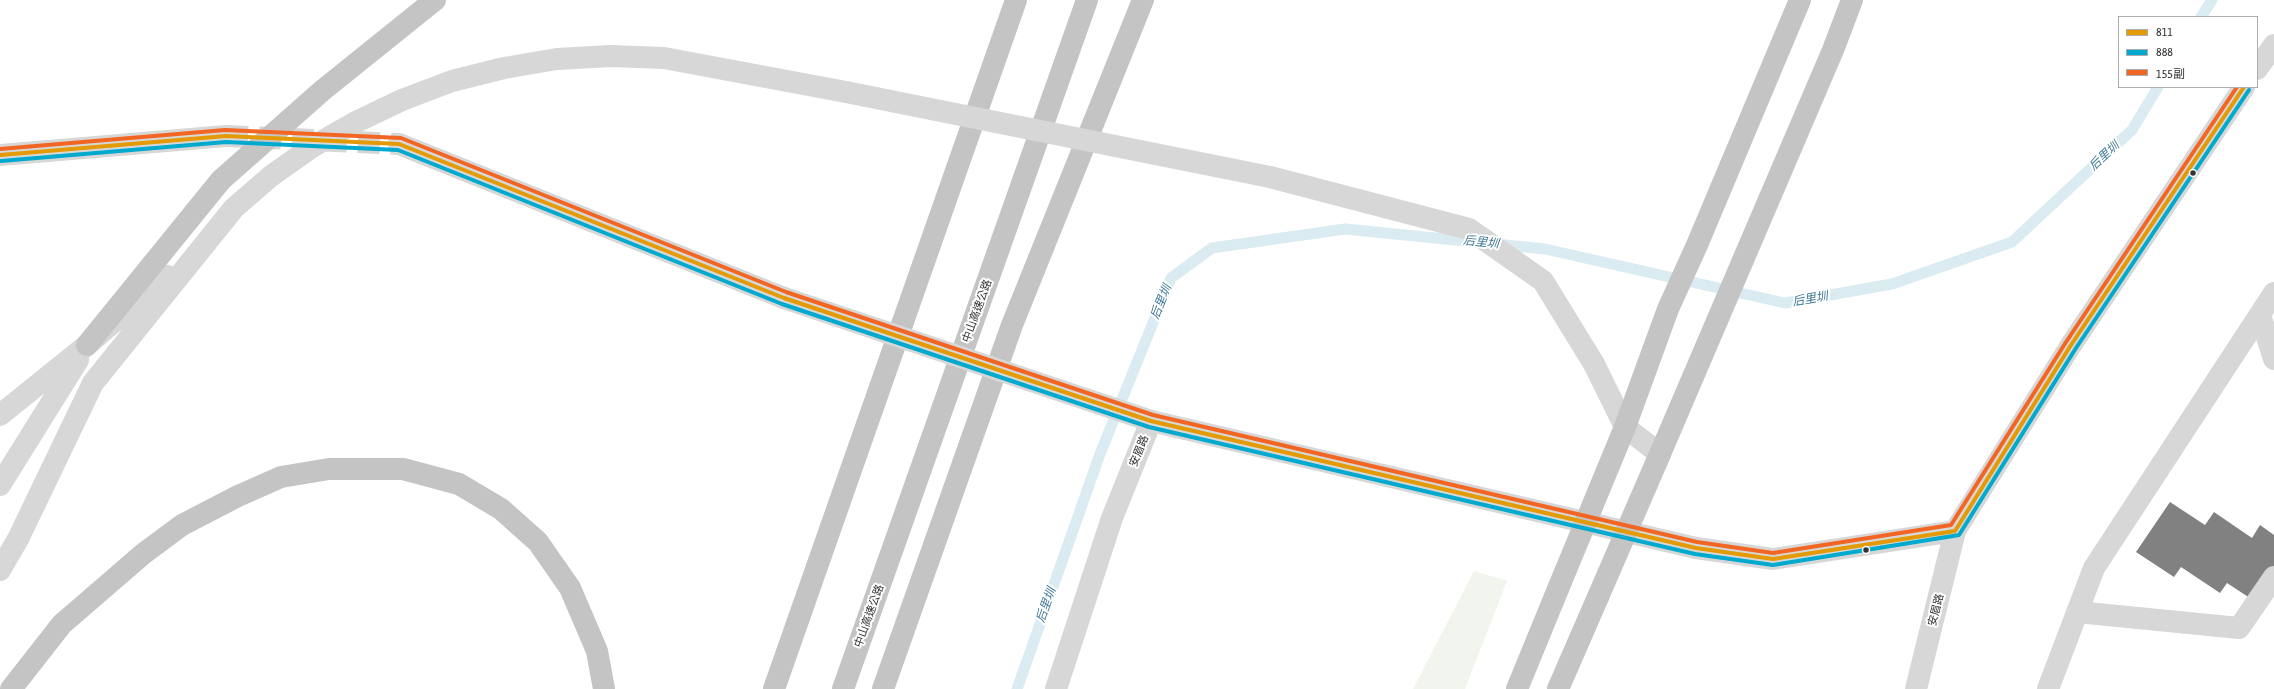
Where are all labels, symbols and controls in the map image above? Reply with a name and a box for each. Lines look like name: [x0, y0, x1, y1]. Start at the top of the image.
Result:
legend: [2118, 16, 2258, 88]
text: 811: [2156, 25, 2173, 39]
text: 888: [2156, 45, 2173, 59]
text: 155副: [2156, 67, 2185, 81]
water label: 后里圳: [2086, 138, 2122, 174]
unlabelled marker: [2188, 168, 2198, 178]
water label: 后里圳: [1462, 233, 1500, 251]
street label: 中山高速公路: [960, 278, 994, 344]
water label: 后里圳: [1148, 283, 1174, 321]
water label: 后里圳: [1791, 289, 1829, 309]
street label: 安眉路: [1127, 433, 1151, 469]
unlabelled marker: [1861, 545, 1871, 555]
street label: 中山高速公路: [852, 583, 886, 649]
water label: 后里圳: [1033, 586, 1059, 624]
street label: 安眉路: [1926, 592, 1946, 628]

